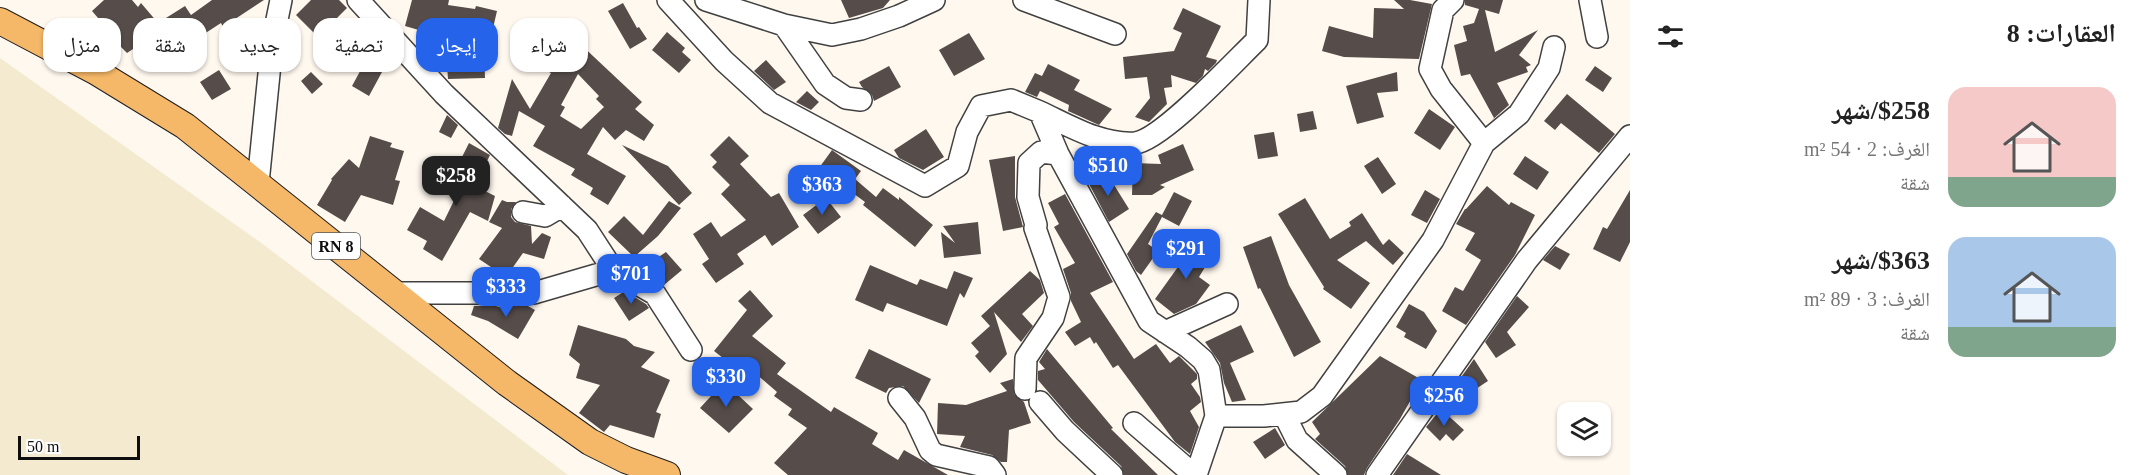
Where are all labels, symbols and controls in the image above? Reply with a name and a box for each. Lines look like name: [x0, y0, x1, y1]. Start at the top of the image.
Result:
chip: منزل: [43, 18, 121, 72]
chip: شقة: [133, 18, 207, 72]
chip: جديد: [219, 18, 301, 72]
chip: تصفية: [313, 18, 404, 72]
chip: إيجار: [416, 18, 498, 72]
chip: شراء: [510, 18, 588, 72]
text: العقارات: 8: [2007, 19, 2116, 48]
icon: filters: [1654, 20, 1687, 53]
text: $258/شهر: [1832, 96, 1930, 125]
icon: home: [1996, 111, 2068, 183]
text: الغرف: 2 · 54 m²: [1804, 138, 1930, 160]
pin: $510: [1072, 146, 1144, 197]
text: $510: [1088, 154, 1128, 176]
pin: $258: [420, 156, 492, 207]
text: $258: [436, 164, 476, 186]
pin: $363: [786, 165, 858, 216]
text: شقة: [1900, 172, 1930, 194]
text: $363: [802, 173, 842, 195]
pin: $291: [1150, 229, 1222, 280]
road number: RN 8: [312, 233, 360, 259]
text: $291: [1166, 237, 1206, 259]
text: $363/شهر: [1832, 246, 1930, 275]
pin: $701: [595, 254, 667, 305]
icon: home: [1996, 261, 2068, 333]
text: $701: [611, 262, 651, 284]
pin: $333: [470, 267, 542, 318]
text: $333: [486, 275, 526, 297]
text: الغرف: 3 · 89 m²: [1804, 288, 1930, 310]
text: شقة: [1900, 322, 1930, 344]
pin: $330: [690, 357, 762, 408]
text: $330: [706, 365, 746, 387]
pin: $256: [1408, 376, 1480, 427]
text: $256: [1424, 384, 1464, 406]
map controls: [1557, 402, 1611, 456]
button: layers: [1557, 402, 1611, 456]
scale bar: [18, 433, 140, 460]
text: 50 m: [27, 438, 59, 455]

